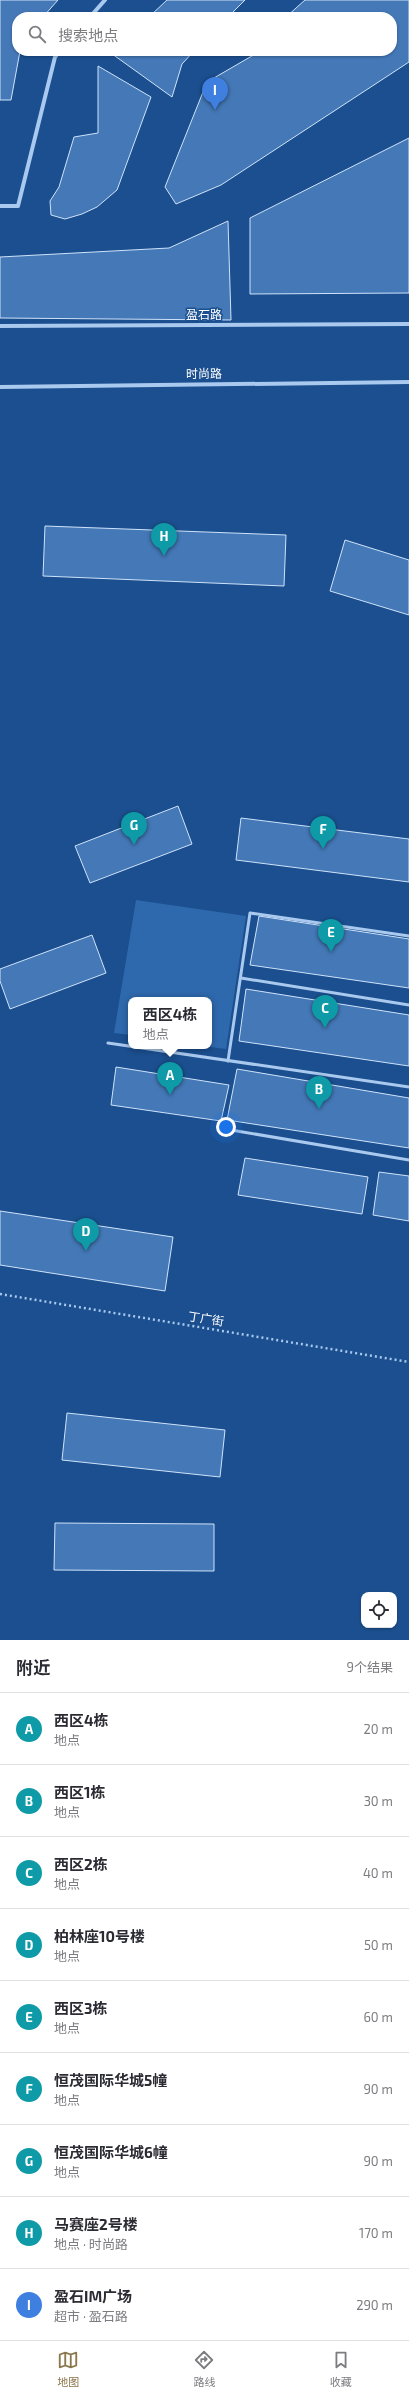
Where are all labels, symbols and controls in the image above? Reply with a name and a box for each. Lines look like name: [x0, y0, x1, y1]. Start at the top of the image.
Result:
search box: [12, 12, 397, 56]
icon: search: [26, 23, 48, 45]
text: 搜索地点: [58, 26, 118, 44]
pin: I: [202, 77, 228, 110]
street label: 盈石路: [186, 307, 222, 321]
street label: 时尚路: [186, 366, 222, 380]
pin: H: [151, 523, 177, 556]
pin: G: [121, 812, 147, 845]
pin: F: [310, 816, 336, 849]
pin: E: [318, 919, 344, 952]
pin: C: [312, 995, 338, 1028]
popup: [128, 997, 212, 1049]
text: 西区4栋: [143, 1005, 197, 1023]
text: 地点: [143, 1026, 169, 1042]
pin: A: [157, 1062, 183, 1095]
pin: B: [306, 1076, 332, 1109]
your location: [216, 1117, 236, 1137]
pin: D: [73, 1218, 99, 1251]
street label: 丁广街: [187, 1308, 225, 1328]
map controls: [361, 1592, 397, 1628]
button: locate: [361, 1592, 397, 1628]
text: 附近: [16, 1657, 50, 1677]
text: 9个结果: [347, 1659, 393, 1675]
text: 西区4栋: [54, 1711, 109, 1729]
text: A: [25, 1721, 33, 1737]
text: 20 m: [364, 1721, 393, 1737]
text: 地点: [54, 1732, 80, 1748]
text: 西区1栋: [54, 1783, 105, 1801]
text: B: [25, 1793, 33, 1809]
text: 30 m: [364, 1793, 393, 1809]
text: 地点: [54, 1804, 80, 1820]
text: 西区2栋: [54, 1855, 108, 1873]
text: C: [25, 1865, 33, 1881]
text: 40 m: [363, 1865, 393, 1881]
text: 地点: [54, 1876, 80, 1892]
text: 柏林座10号楼: [54, 1927, 145, 1945]
text: D: [25, 1937, 33, 1953]
text: 50 m: [364, 1937, 393, 1953]
text: 地点: [54, 1948, 80, 1964]
text: 西区3栋: [54, 1999, 108, 2017]
text: E: [25, 2009, 33, 2025]
text: 60 m: [363, 2009, 393, 2025]
text: 地点: [54, 2020, 80, 2036]
text: 恒茂国际华城5幢: [54, 2071, 167, 2089]
text: F: [25, 2081, 33, 2097]
text: 90 m: [363, 2081, 393, 2097]
text: 地点: [54, 2092, 80, 2108]
text: 恒茂国际华城6幢: [54, 2143, 168, 2161]
text: G: [25, 2153, 33, 2169]
text: 90 m: [363, 2153, 393, 2169]
text: 地点: [54, 2164, 80, 2180]
text: 马赛座2号楼: [54, 2215, 138, 2233]
text: H: [25, 2225, 33, 2241]
text: 170 m: [359, 2225, 393, 2241]
text: 地点 · 时尚路: [54, 2236, 128, 2252]
text: 盈石IM广场: [54, 2287, 132, 2305]
text: I: [27, 2297, 31, 2313]
text: 290 m: [356, 2297, 393, 2313]
text: 超市 · 盈石路: [54, 2308, 128, 2324]
tab: 地图: [57, 2349, 79, 2389]
tab: 路线: [193, 2349, 215, 2389]
tab: 收藏: [330, 2349, 352, 2389]

